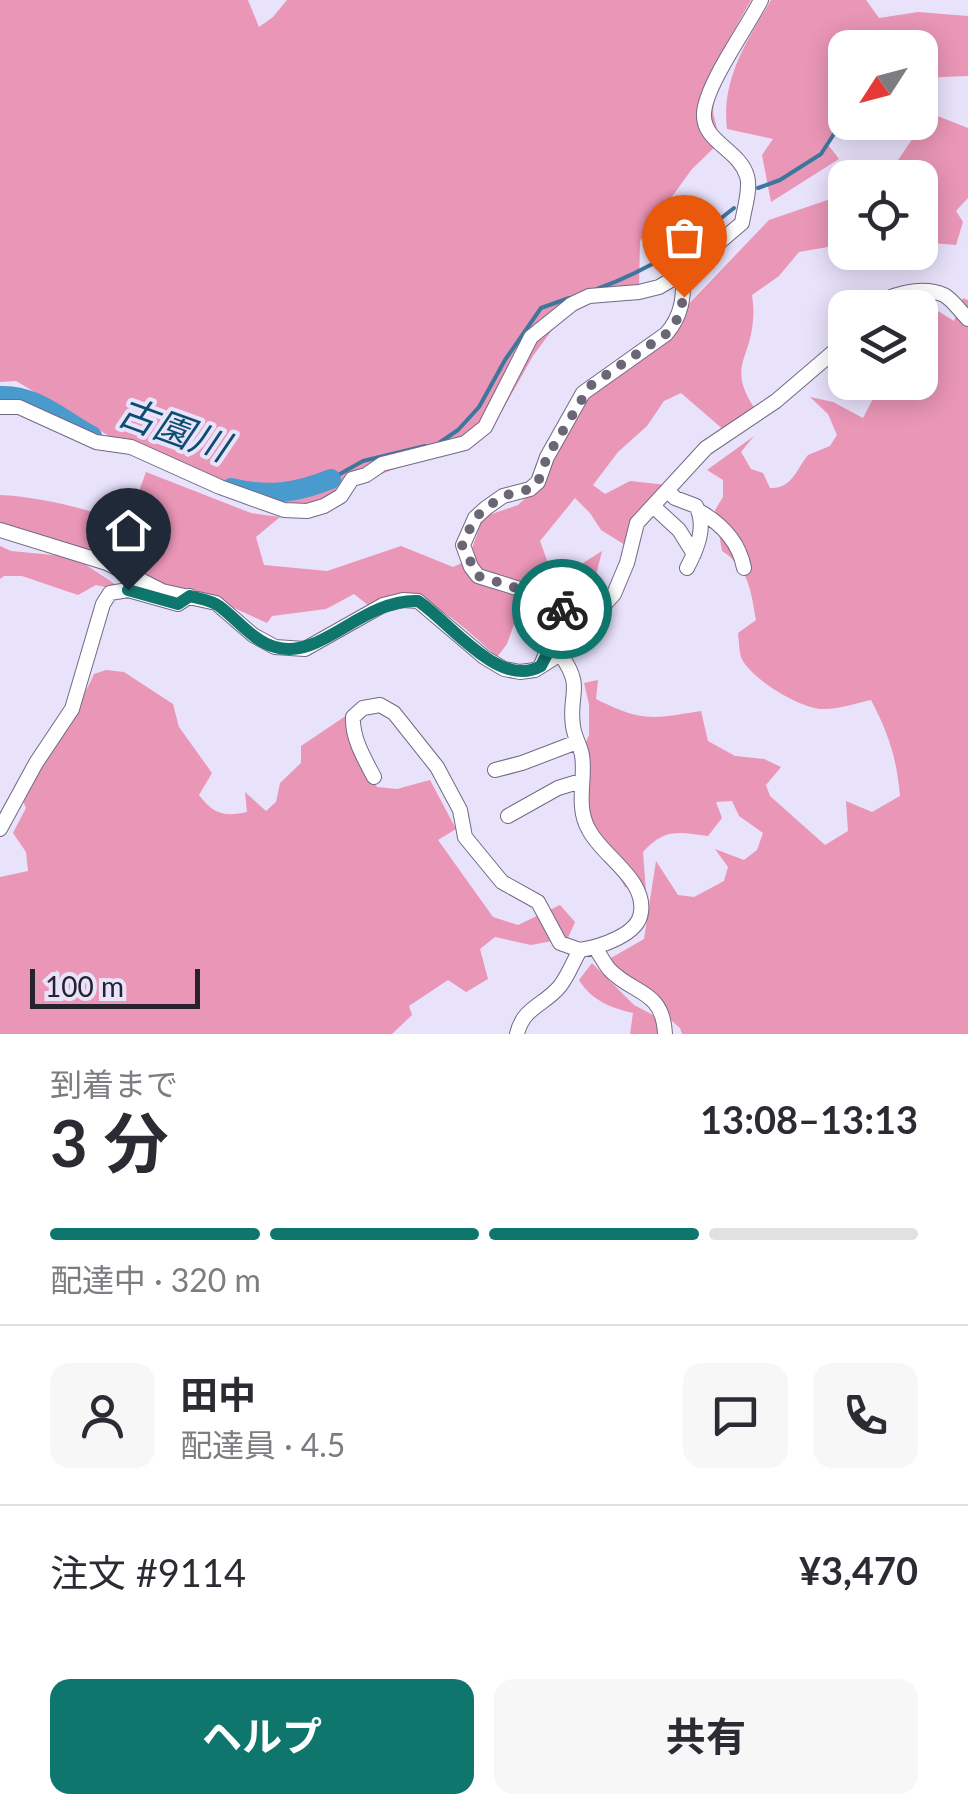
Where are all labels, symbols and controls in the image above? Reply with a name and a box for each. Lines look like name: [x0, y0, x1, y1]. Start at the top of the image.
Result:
north arrow: [828, 30, 938, 140]
map controls: [828, 30, 938, 400]
button: locate: [828, 160, 938, 270]
pin: [642, 195, 727, 298]
icon: bag: [657, 210, 712, 265]
button: layers: [828, 290, 938, 400]
water label: 古園川: [113, 387, 239, 470]
pin: [86, 488, 171, 591]
icon: home: [101, 503, 156, 558]
courier: [512, 559, 612, 659]
icon: bike: [535, 582, 590, 637]
scale bar: [30, 964, 200, 1008]
text: 100 m: [45, 969, 124, 1003]
text: 到着まで: [50, 1064, 178, 1103]
text: 13:08–13:13: [700, 1096, 918, 1142]
text: 3 分: [50, 1103, 169, 1181]
text: 配達中 · 320 m: [50, 1260, 261, 1299]
button: person: [50, 1363, 155, 1468]
button: chat: [683, 1363, 788, 1468]
button: phone: [813, 1363, 918, 1468]
text: 田中: [180, 1371, 256, 1417]
text: 配達員 · 4.5: [180, 1425, 345, 1464]
text: ¥3,470: [799, 1547, 918, 1593]
text: 注文 #9114: [50, 1549, 246, 1595]
button: ヘルプ: [50, 1679, 474, 1794]
button: 共有: [494, 1679, 918, 1794]

